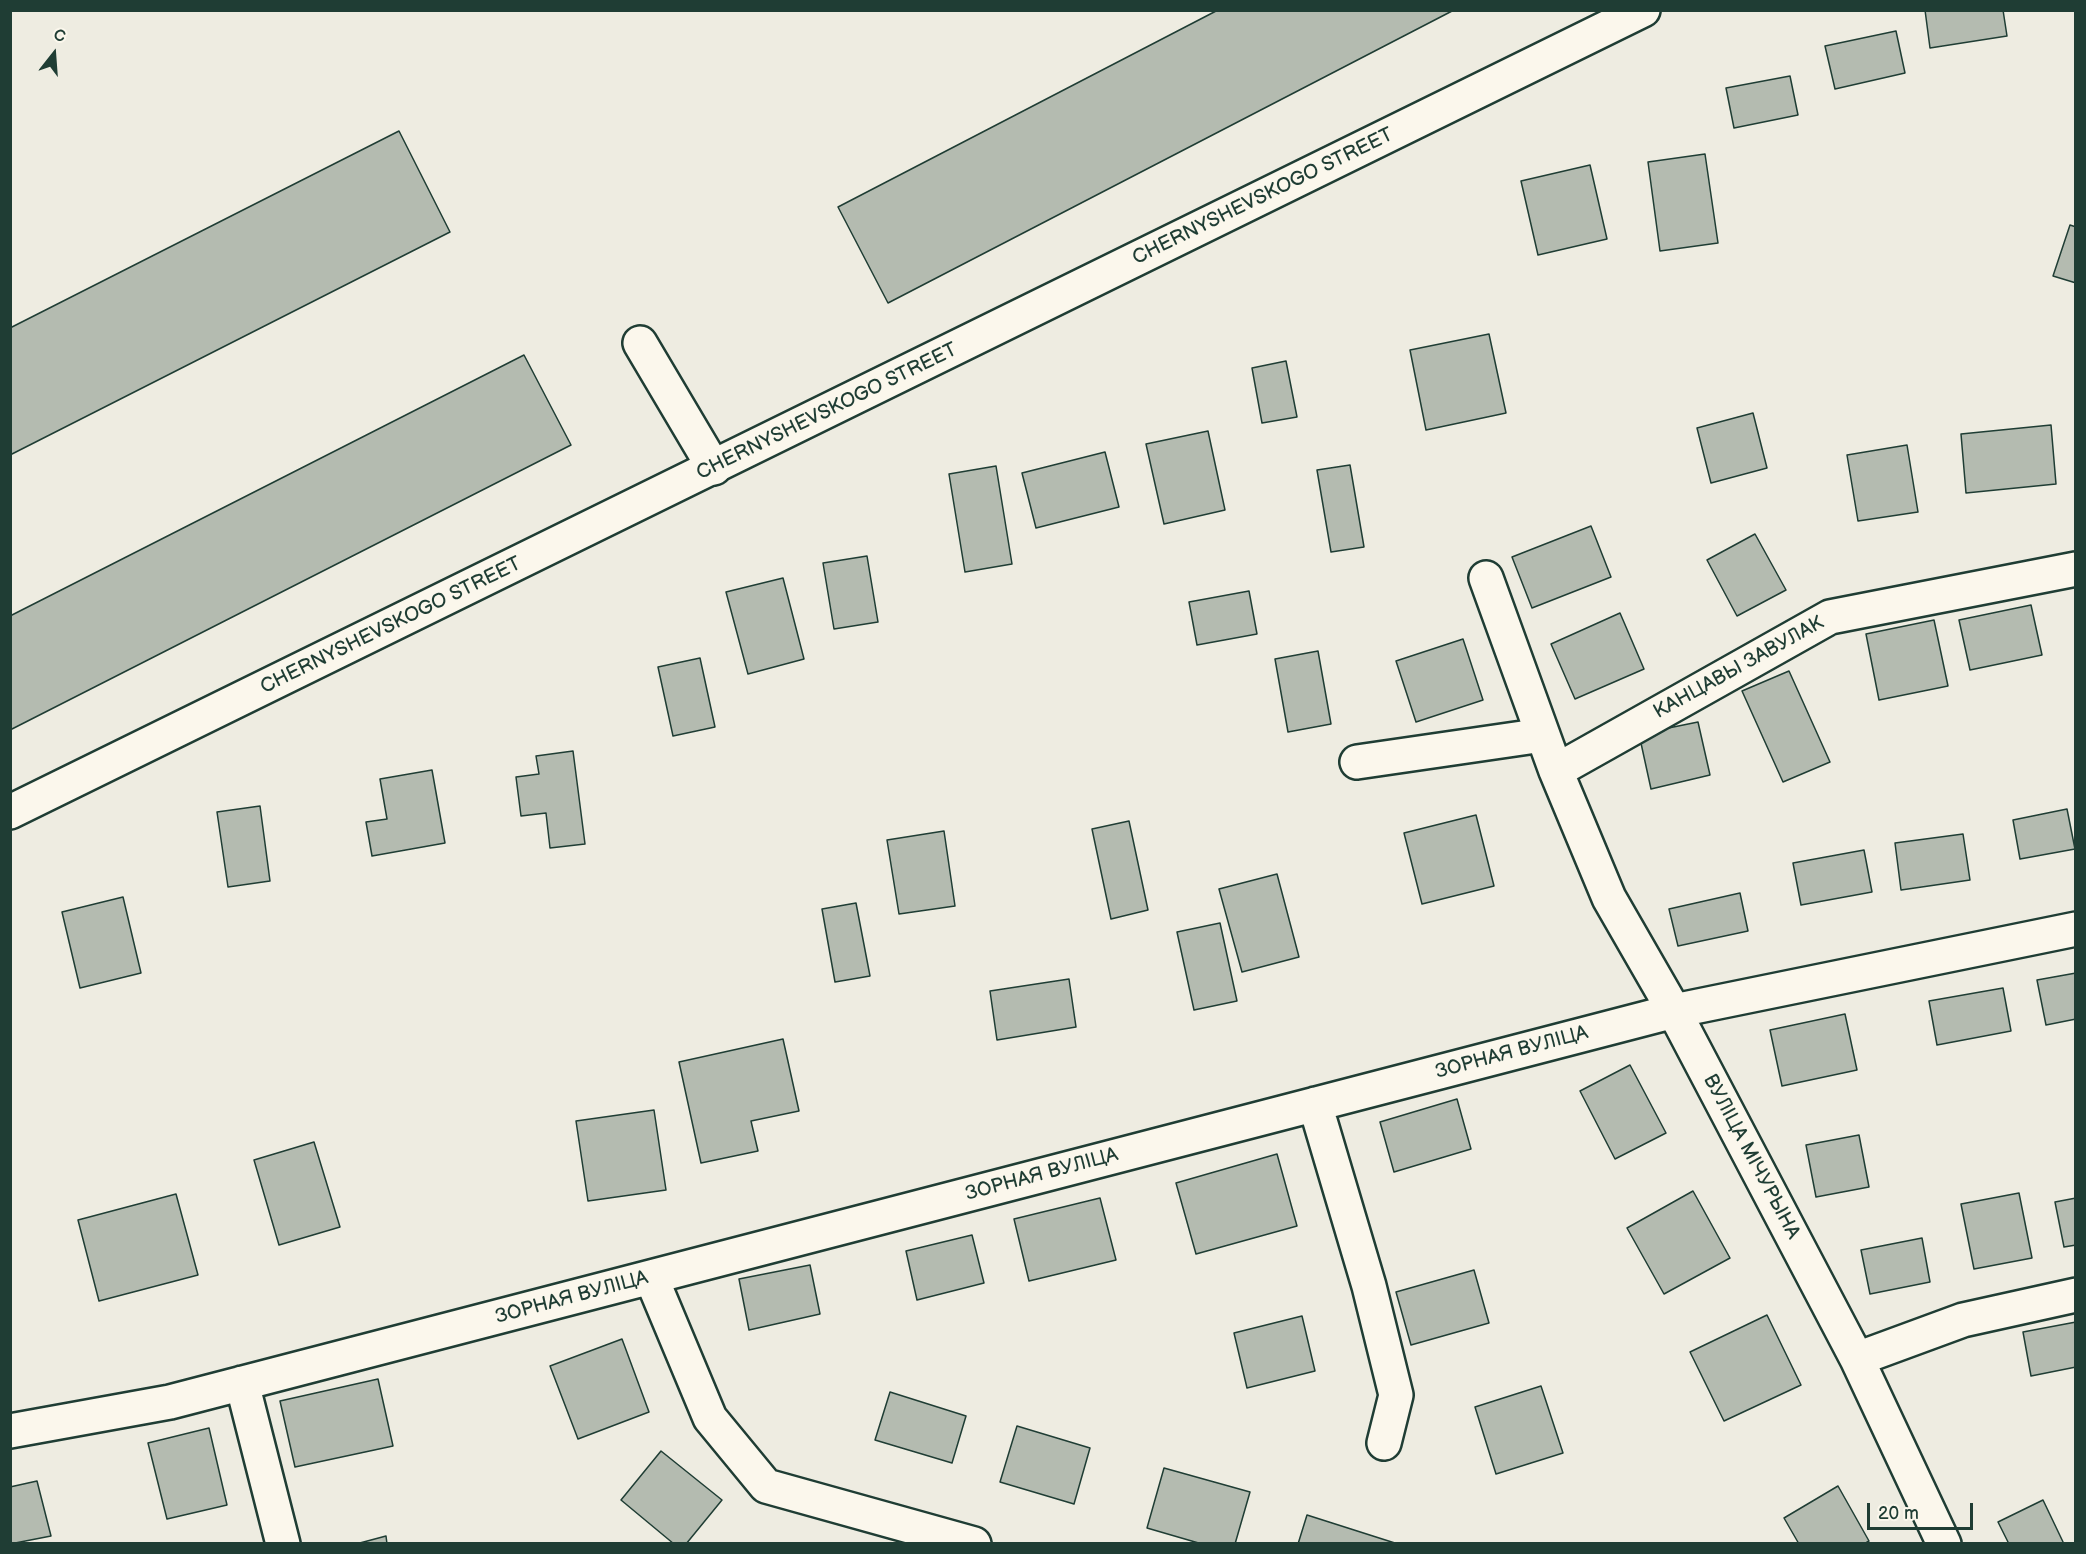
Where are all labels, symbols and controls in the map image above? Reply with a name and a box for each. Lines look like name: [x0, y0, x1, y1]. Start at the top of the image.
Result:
north arrow: [24, 24, 84, 84]
text: С: [51, 26, 68, 47]
street label: CHERNYSHEVSKOGO STREET: [1129, 123, 1397, 271]
street label: CHERNYSHEVSKOGO STREET: [693, 338, 961, 486]
street label: CHERNYSHEVSKOGO STREET: [257, 552, 525, 700]
street label: КАНЦАВЫ ЗАВУЛАК: [1650, 611, 1828, 725]
street label: ЗОРНАЯ ВУЛІЦА: [1433, 1021, 1591, 1085]
street label: ВУЛІЦА МІЧУРЫНА: [1697, 1070, 1805, 1244]
street label: ЗОРНАЯ ВУЛІЦА: [963, 1143, 1121, 1207]
street label: ЗОРНАЯ ВУЛІЦА: [493, 1266, 651, 1330]
scale bar: [1870, 1491, 1976, 1529]
text: 20 m: [1878, 1503, 1919, 1524]

